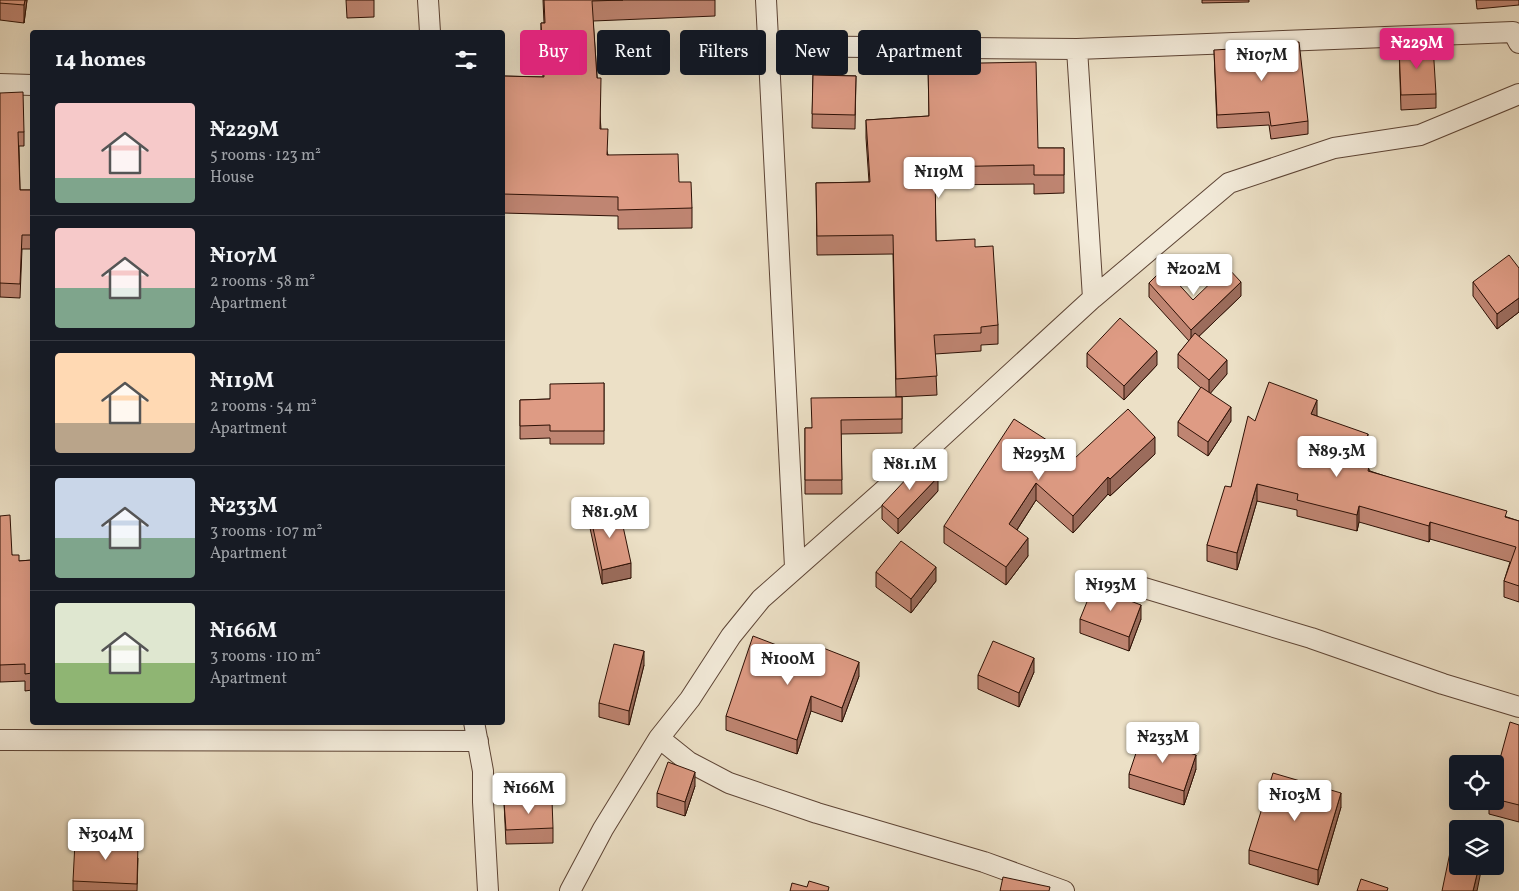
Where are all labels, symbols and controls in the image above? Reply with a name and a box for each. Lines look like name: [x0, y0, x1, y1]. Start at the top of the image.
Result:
pin: ₦229M: [1382, 28, 1452, 70]
chip: Buy: [520, 30, 587, 75]
chip: Rent: [597, 30, 670, 75]
chip: Filters: [680, 30, 766, 75]
chip: New: [776, 30, 848, 75]
chip: Apartment: [858, 30, 981, 75]
text: ₦229M: [1391, 33, 1443, 55]
pin: ₦107M: [1227, 39, 1297, 82]
text: ₦107M: [1236, 45, 1288, 67]
text: 14 homes: [55, 46, 146, 75]
icon: filters: [452, 46, 480, 74]
text: ₦229M: [210, 116, 279, 145]
icon: home: [95, 123, 155, 183]
text: 5 rooms · 123 m²: [210, 145, 321, 167]
pin: ₦119M: [904, 156, 974, 199]
text: ₦119M: [915, 162, 963, 184]
text: House: [210, 167, 254, 189]
text: ₦107M: [210, 242, 277, 271]
icon: home: [95, 248, 155, 308]
pin: ₦202M: [1159, 254, 1229, 296]
text: ₦202M: [1167, 259, 1221, 281]
text: 2 rooms · 58 m²: [210, 271, 315, 293]
text: Apartment: [210, 293, 287, 315]
text: ₦119M: [210, 367, 274, 396]
icon: home: [95, 373, 155, 433]
text: 2 rooms · 54 m²: [210, 396, 317, 418]
text: Apartment: [210, 418, 287, 440]
pin: ₦89.3M: [1296, 436, 1378, 478]
pin: ₦293M: [1004, 438, 1074, 481]
text: ₦89.3M: [1308, 441, 1366, 463]
text: ₦293M: [1013, 444, 1065, 466]
pin: ₦81.1M: [869, 448, 951, 491]
text: ₦81.1M: [883, 454, 937, 476]
text: ₦233M: [210, 492, 278, 521]
pin: ₦81.9M: [569, 496, 651, 539]
icon: home: [95, 498, 155, 558]
text: ₦81.9M: [582, 502, 638, 524]
text: 3 rooms · 107 m²: [210, 521, 323, 543]
text: Apartment: [210, 543, 287, 565]
pin: ₦193M: [1076, 570, 1146, 612]
text: ₦193M: [1086, 575, 1136, 597]
text: ₦166M: [210, 617, 277, 646]
icon: home: [95, 623, 155, 683]
pin: ₦100M: [753, 644, 823, 686]
text: 3 rooms · 110 m²: [210, 646, 321, 668]
text: ₦100M: [761, 649, 815, 671]
text: Apartment: [210, 668, 287, 690]
pin: ₦233M: [1128, 722, 1198, 764]
text: ₦233M: [1137, 727, 1189, 749]
map controls: [1449, 755, 1504, 875]
button: locate: [1449, 755, 1504, 810]
pin: ₦166M: [494, 772, 564, 815]
text: ₦166M: [503, 778, 555, 800]
pin: ₦103M: [1260, 780, 1330, 822]
text: ₦103M: [1269, 785, 1321, 807]
pin: ₦304M: [71, 818, 141, 861]
button: layers: [1449, 820, 1504, 875]
text: ₦304M: [79, 824, 133, 846]

